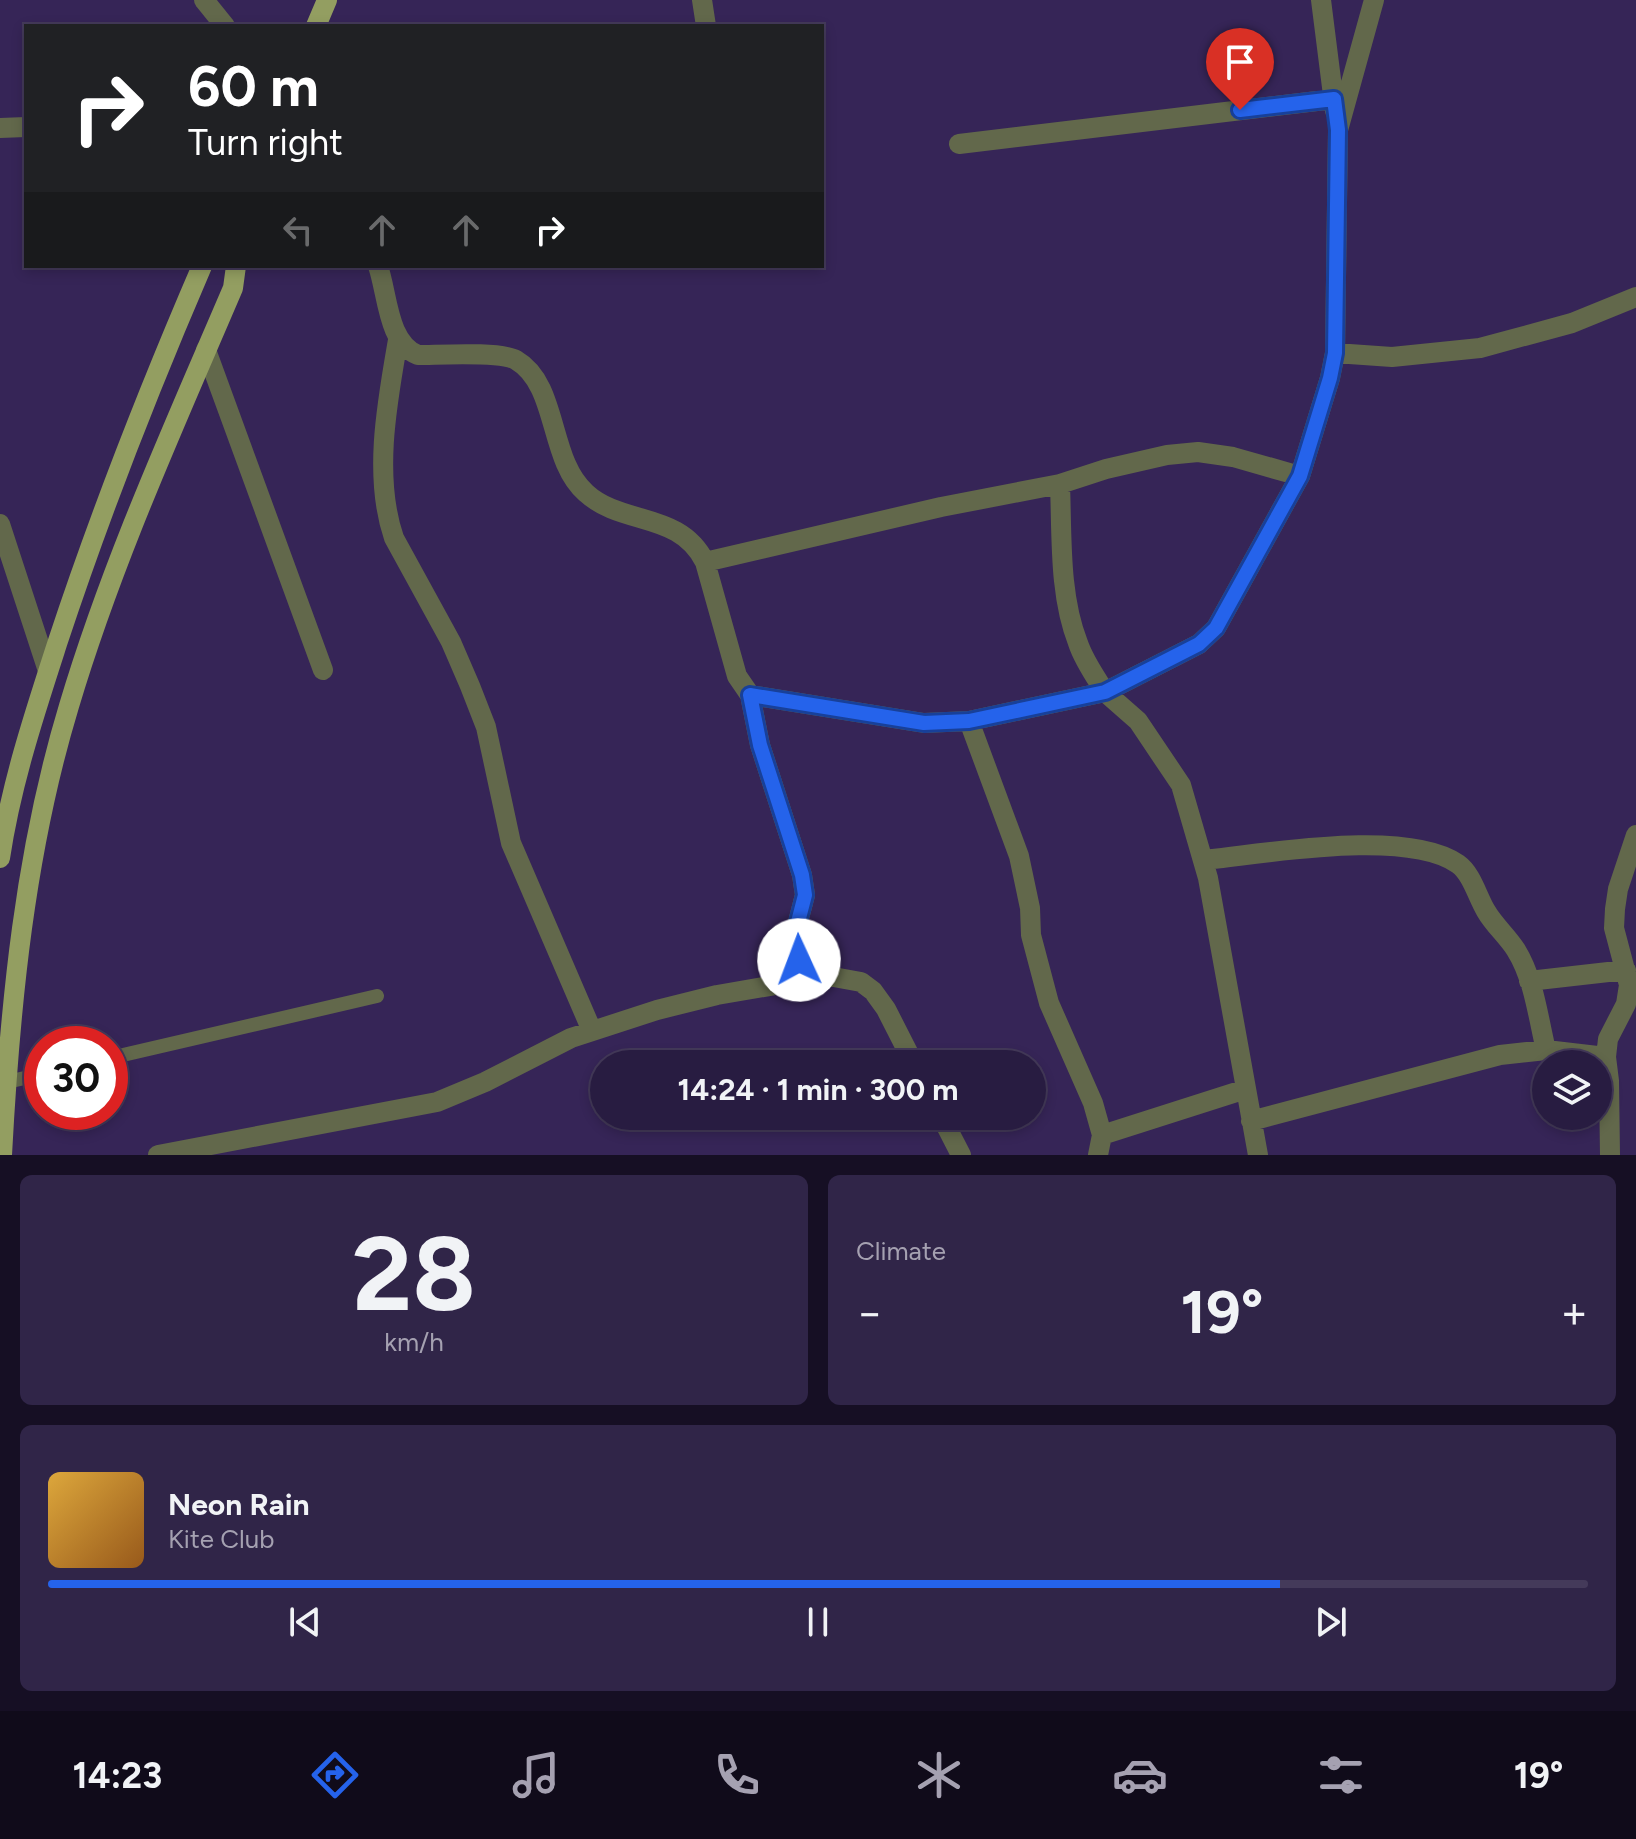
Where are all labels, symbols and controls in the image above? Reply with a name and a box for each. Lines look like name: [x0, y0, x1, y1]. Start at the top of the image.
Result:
pin: [1206, 28, 1274, 110]
icon: arrive: [1218, 40, 1262, 84]
text: 60 m: [188, 53, 319, 120]
icon: right: [56, 56, 160, 160]
text: Turn right: [188, 121, 343, 164]
icon: left: [276, 208, 320, 252]
icon: ahead: [360, 208, 404, 252]
icon: ahead: [444, 208, 488, 252]
icon: right: [528, 208, 572, 252]
position arrow: [757, 918, 841, 1002]
speed limit sign: 30: [24, 1026, 128, 1130]
map controls: [1532, 1050, 1612, 1130]
button: layers: [1532, 1050, 1612, 1130]
text: 14:24 · 1 min · 300 m: [678, 1071, 958, 1108]
text: 28: [352, 1211, 476, 1336]
text: Climate: [856, 1235, 946, 1267]
text: 19°: [1181, 1276, 1263, 1348]
text: −: [856, 1286, 883, 1339]
text: +: [1561, 1286, 1588, 1339]
text: km/h: [384, 1326, 444, 1358]
text: Neon Rain: [168, 1486, 310, 1523]
text: Kite Club: [168, 1523, 274, 1555]
icon: previous: [283, 1600, 327, 1644]
icon: pause: [796, 1600, 840, 1644]
icon: next: [1309, 1600, 1353, 1644]
icon: directions: [307, 1747, 363, 1803]
icon: music: [508, 1747, 564, 1803]
icon: phone: [709, 1747, 765, 1803]
icon: climate: [911, 1747, 967, 1803]
icon: car: [1112, 1747, 1168, 1803]
icon: filters: [1313, 1747, 1369, 1803]
text: 14:23: [73, 1754, 162, 1797]
text: 19°: [1514, 1754, 1563, 1797]

